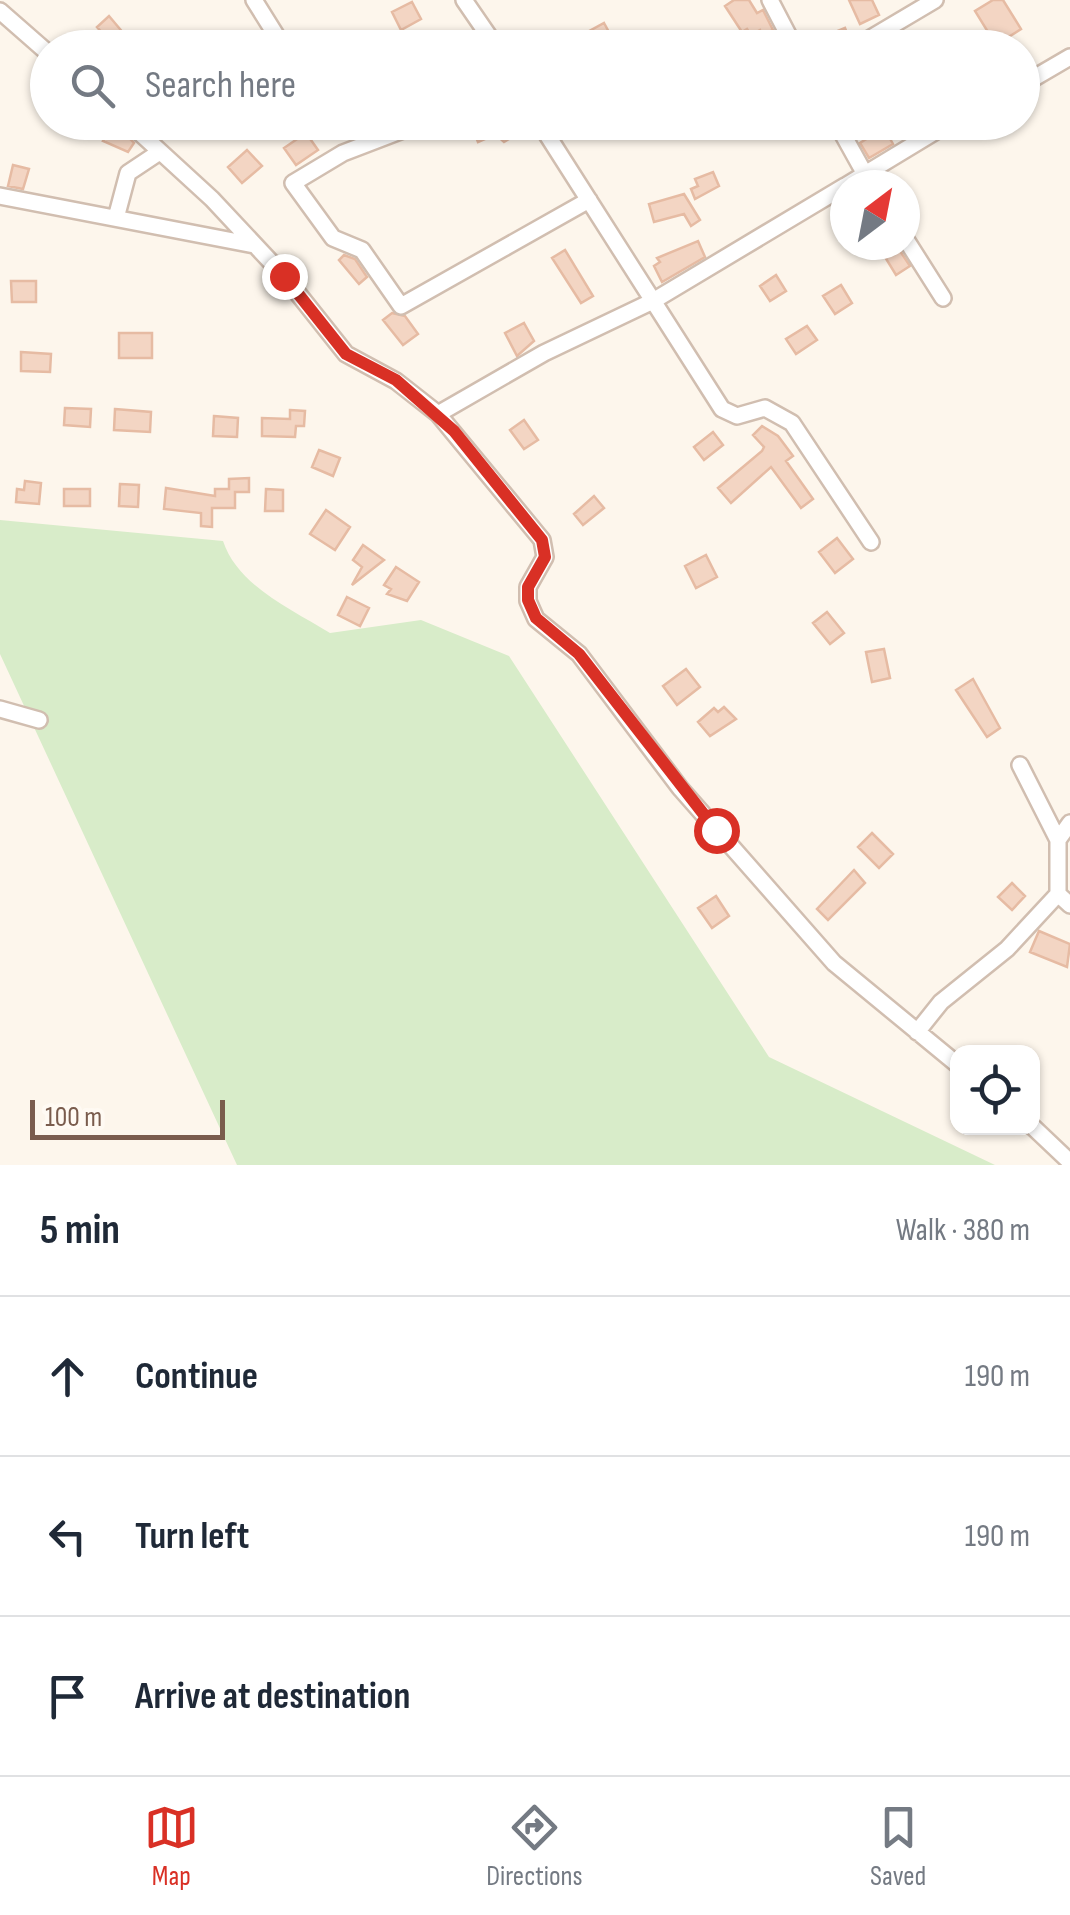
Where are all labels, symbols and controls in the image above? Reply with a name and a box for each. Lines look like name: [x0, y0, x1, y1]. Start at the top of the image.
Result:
search box: [30, 30, 1040, 140]
icon: search: [65, 58, 120, 113]
text: Search here: [145, 63, 296, 108]
north arrow: [830, 170, 920, 260]
route end: [262, 254, 308, 300]
route start: [694, 808, 740, 854]
map controls: [950, 1045, 1040, 1135]
button: locate: [950, 1045, 1040, 1135]
scale bar: [30, 1095, 225, 1140]
text: 100 m: [45, 1101, 102, 1134]
text: 5 min: [40, 1205, 120, 1256]
text: Walk · 380 m: [896, 1211, 1030, 1250]
icon: ahead: [40, 1349, 95, 1404]
text: Continue: [135, 1354, 258, 1399]
text: 190 m: [965, 1357, 1030, 1396]
icon: left: [40, 1509, 95, 1564]
text: Turn left: [135, 1514, 249, 1559]
text: 190 m: [965, 1517, 1030, 1556]
icon: arrive: [40, 1669, 95, 1724]
text: Arrive at destination: [135, 1674, 410, 1719]
tab: Map: [144, 1800, 199, 1893]
tab: Directions: [486, 1800, 583, 1893]
tab: Saved: [870, 1800, 926, 1893]

